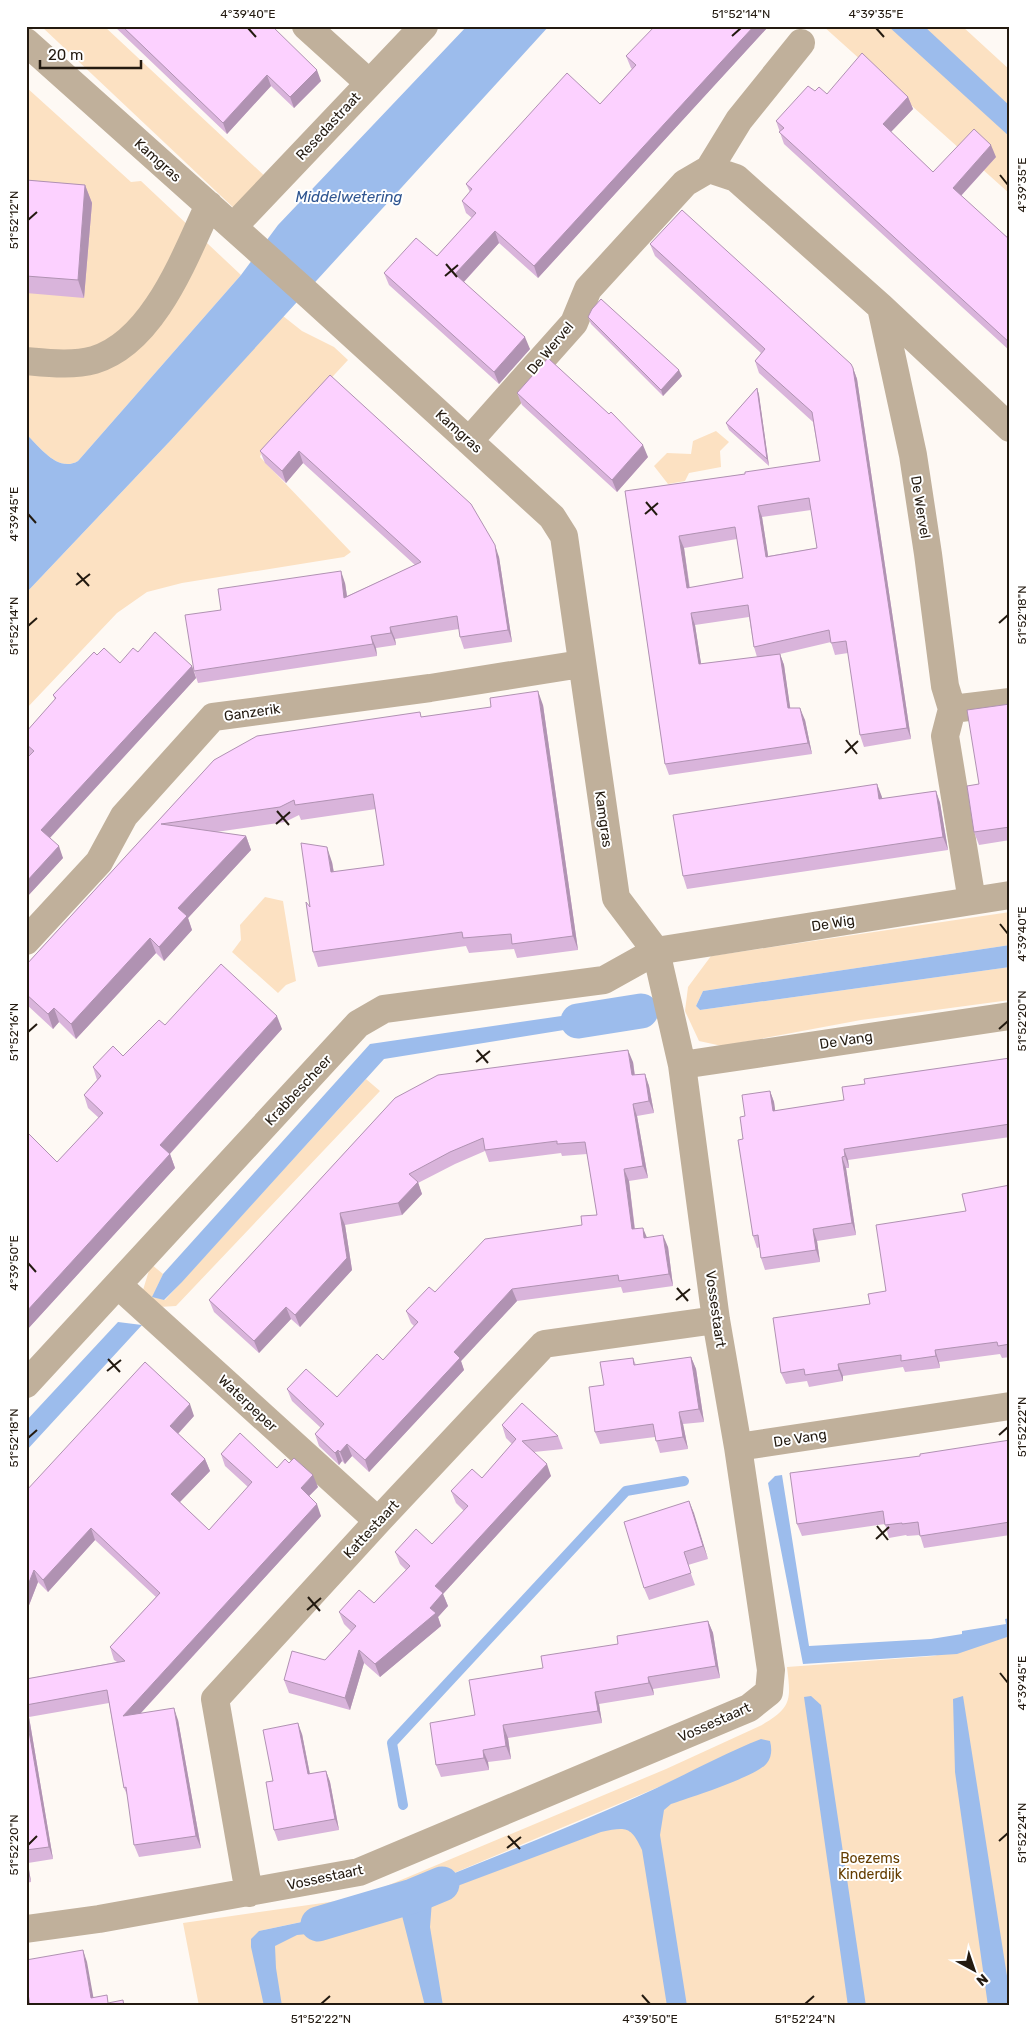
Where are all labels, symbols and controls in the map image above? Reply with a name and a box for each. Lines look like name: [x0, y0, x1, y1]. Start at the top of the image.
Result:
text: 4°39'40"E: [220, 7, 276, 21]
text: 51°52'14"N: [712, 7, 770, 21]
text: 4°39'35"E: [848, 7, 904, 21]
scale bar: [40, 38, 141, 70]
text: 20 m: [48, 46, 83, 64]
street label: Resedastraat: [293, 88, 364, 164]
street label: Kamgras: [131, 135, 185, 186]
text: 4°39'35"E: [1015, 157, 1029, 213]
water label: Middelwetering: [295, 188, 403, 206]
text: 51°52'12"N: [7, 191, 21, 249]
street label: De Wervel: [523, 319, 577, 378]
street label: Kamgras: [432, 406, 486, 457]
street label: De Wervel: [907, 474, 934, 540]
text: 4°39'45"E: [7, 487, 21, 541]
text: 51°52'18"N: [1015, 585, 1029, 645]
text: 51°52'14"N: [7, 597, 21, 655]
street label: Ganzerik: [223, 700, 282, 725]
street label: Kamgras: [591, 790, 616, 848]
text: 4°39'40"E: [1015, 906, 1029, 962]
street label: De Wig: [810, 912, 856, 935]
text: 51°52'20"N: [1015, 990, 1029, 1052]
text: 51°52'16"N: [7, 1003, 21, 1061]
street label: De Vang: [818, 1028, 874, 1053]
street label: Krabbescheer: [261, 1051, 336, 1129]
text: 4°39'50"E: [7, 1235, 21, 1291]
street label: Vossestaart: [702, 1270, 729, 1349]
street label: Waterpeper: [214, 1372, 281, 1436]
text: 51°52'22"N: [1015, 1397, 1029, 1457]
text: 51°52'18"N: [7, 1408, 21, 1468]
street label: De Vang: [772, 1426, 828, 1451]
street label: Kattestaart: [340, 1496, 403, 1562]
text: 4°39'45"E: [1015, 1656, 1029, 1710]
street label: Vossestaart: [675, 1699, 754, 1746]
text: 51°52'24"N: [1015, 1803, 1029, 1863]
text: 51°52'20"N: [7, 1814, 21, 1876]
park label: Boezems Kinderdijk: [838, 1850, 903, 1883]
street label: Vossestaart: [285, 1861, 365, 1894]
north arrow: [948, 1944, 998, 1994]
text: N: [973, 1970, 991, 1989]
text: 51°52'22"N: [291, 2012, 351, 2026]
text: 4°39'50"E: [622, 2012, 678, 2026]
text: 51°52'24"N: [775, 2012, 835, 2026]

